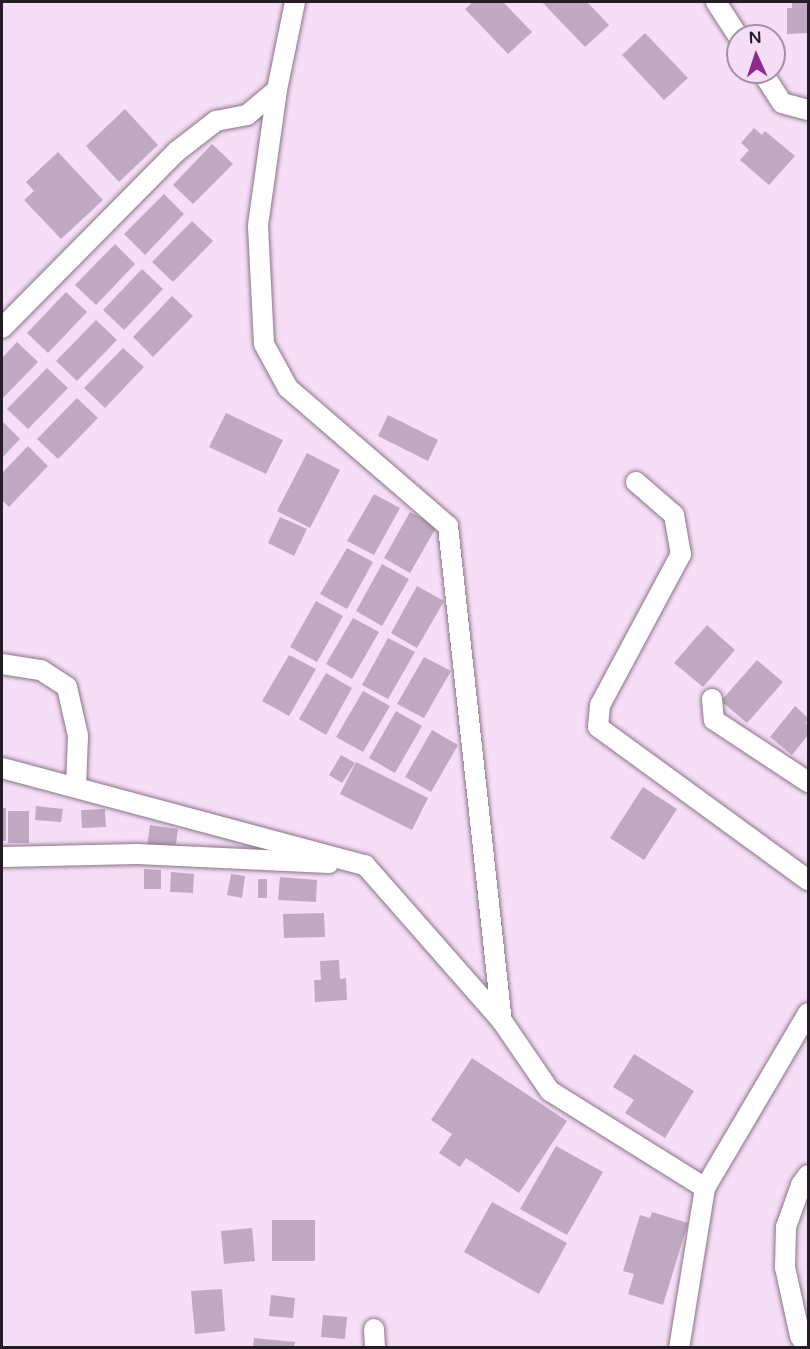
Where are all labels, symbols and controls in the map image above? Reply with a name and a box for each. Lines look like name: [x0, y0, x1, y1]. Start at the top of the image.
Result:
north arrow: [726, 24, 786, 84]
text: N: [748, 28, 762, 48]

